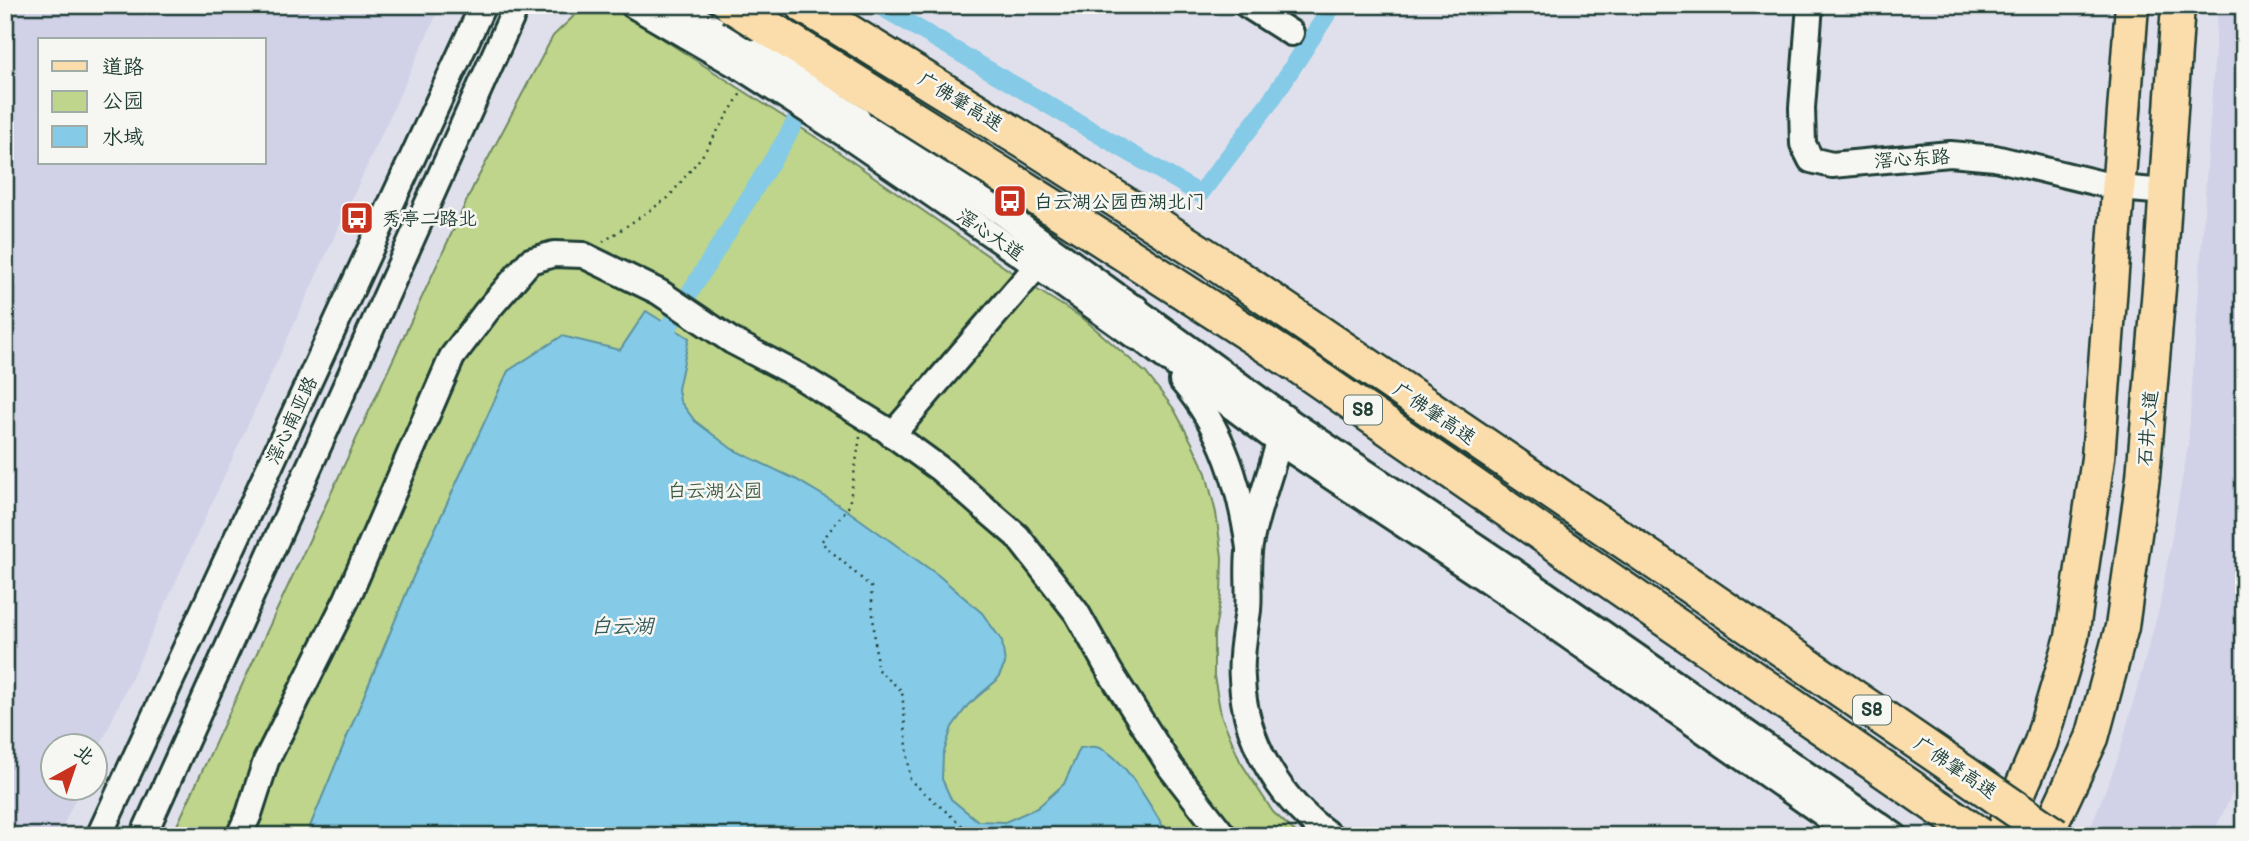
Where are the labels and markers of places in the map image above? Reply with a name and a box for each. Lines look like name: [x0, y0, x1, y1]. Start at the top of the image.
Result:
bus stop icon: 白云湖公园西湖北门: [991, 182, 1029, 220]
place label: 白云湖公园西湖北门: [1034, 191, 1205, 214]
bus stop icon: 秀亭二路北: [338, 199, 376, 237]
place label: 秀亭二路北: [382, 208, 477, 231]

